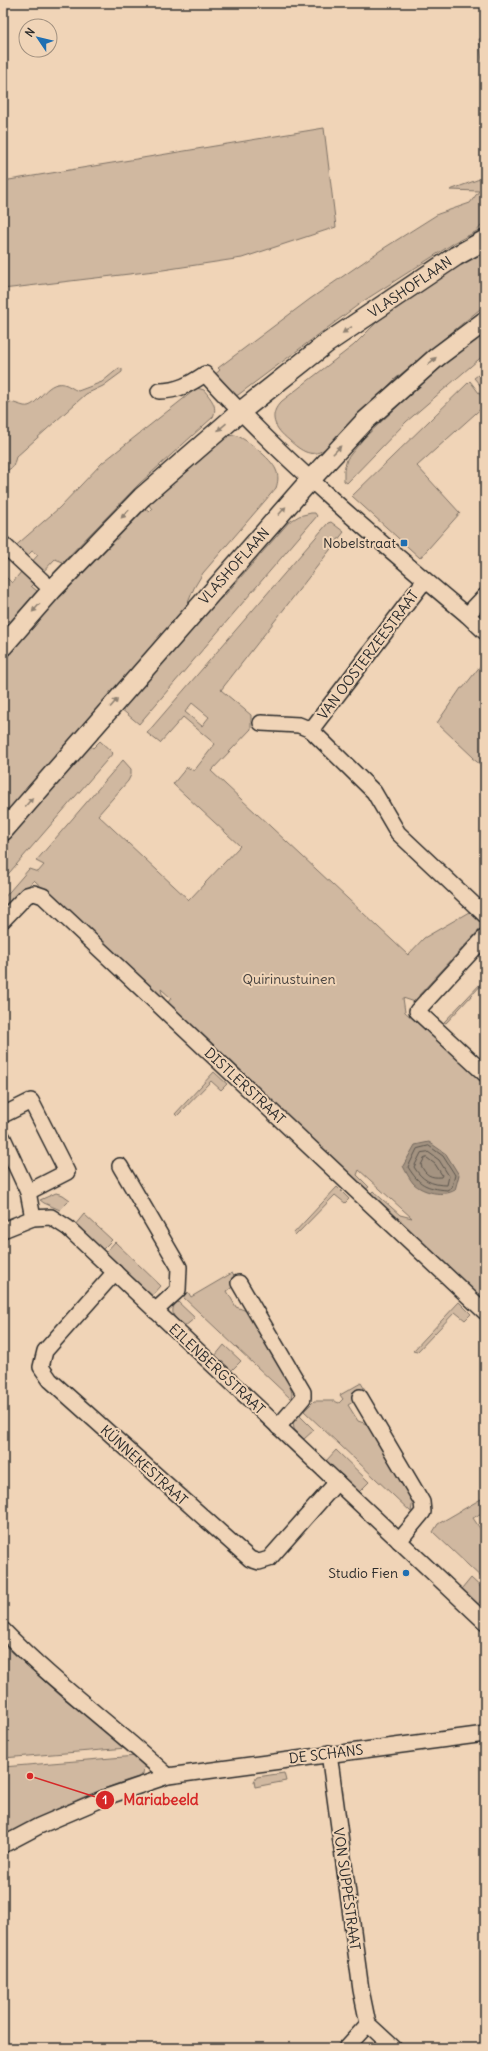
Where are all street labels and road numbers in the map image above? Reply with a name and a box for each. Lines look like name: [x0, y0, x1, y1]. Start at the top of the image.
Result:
street label: VLASHOFLAAN: [365, 252, 455, 322]
street label: VLASHOFLAAN: [195, 524, 273, 608]
street label: VAN OOSTERZEESTRAAT: [314, 587, 422, 723]
street label: DISTLERSTRAAT: [201, 1044, 289, 1128]
street label: EILENBERGSTRAAT: [165, 1320, 269, 1418]
street label: KÜNNEKESTRAAT: [97, 1421, 191, 1509]
street label: DE SCHANS: [288, 1740, 364, 1767]
street label: VON SUPPÉSTRAAT: [329, 1827, 365, 1951]

